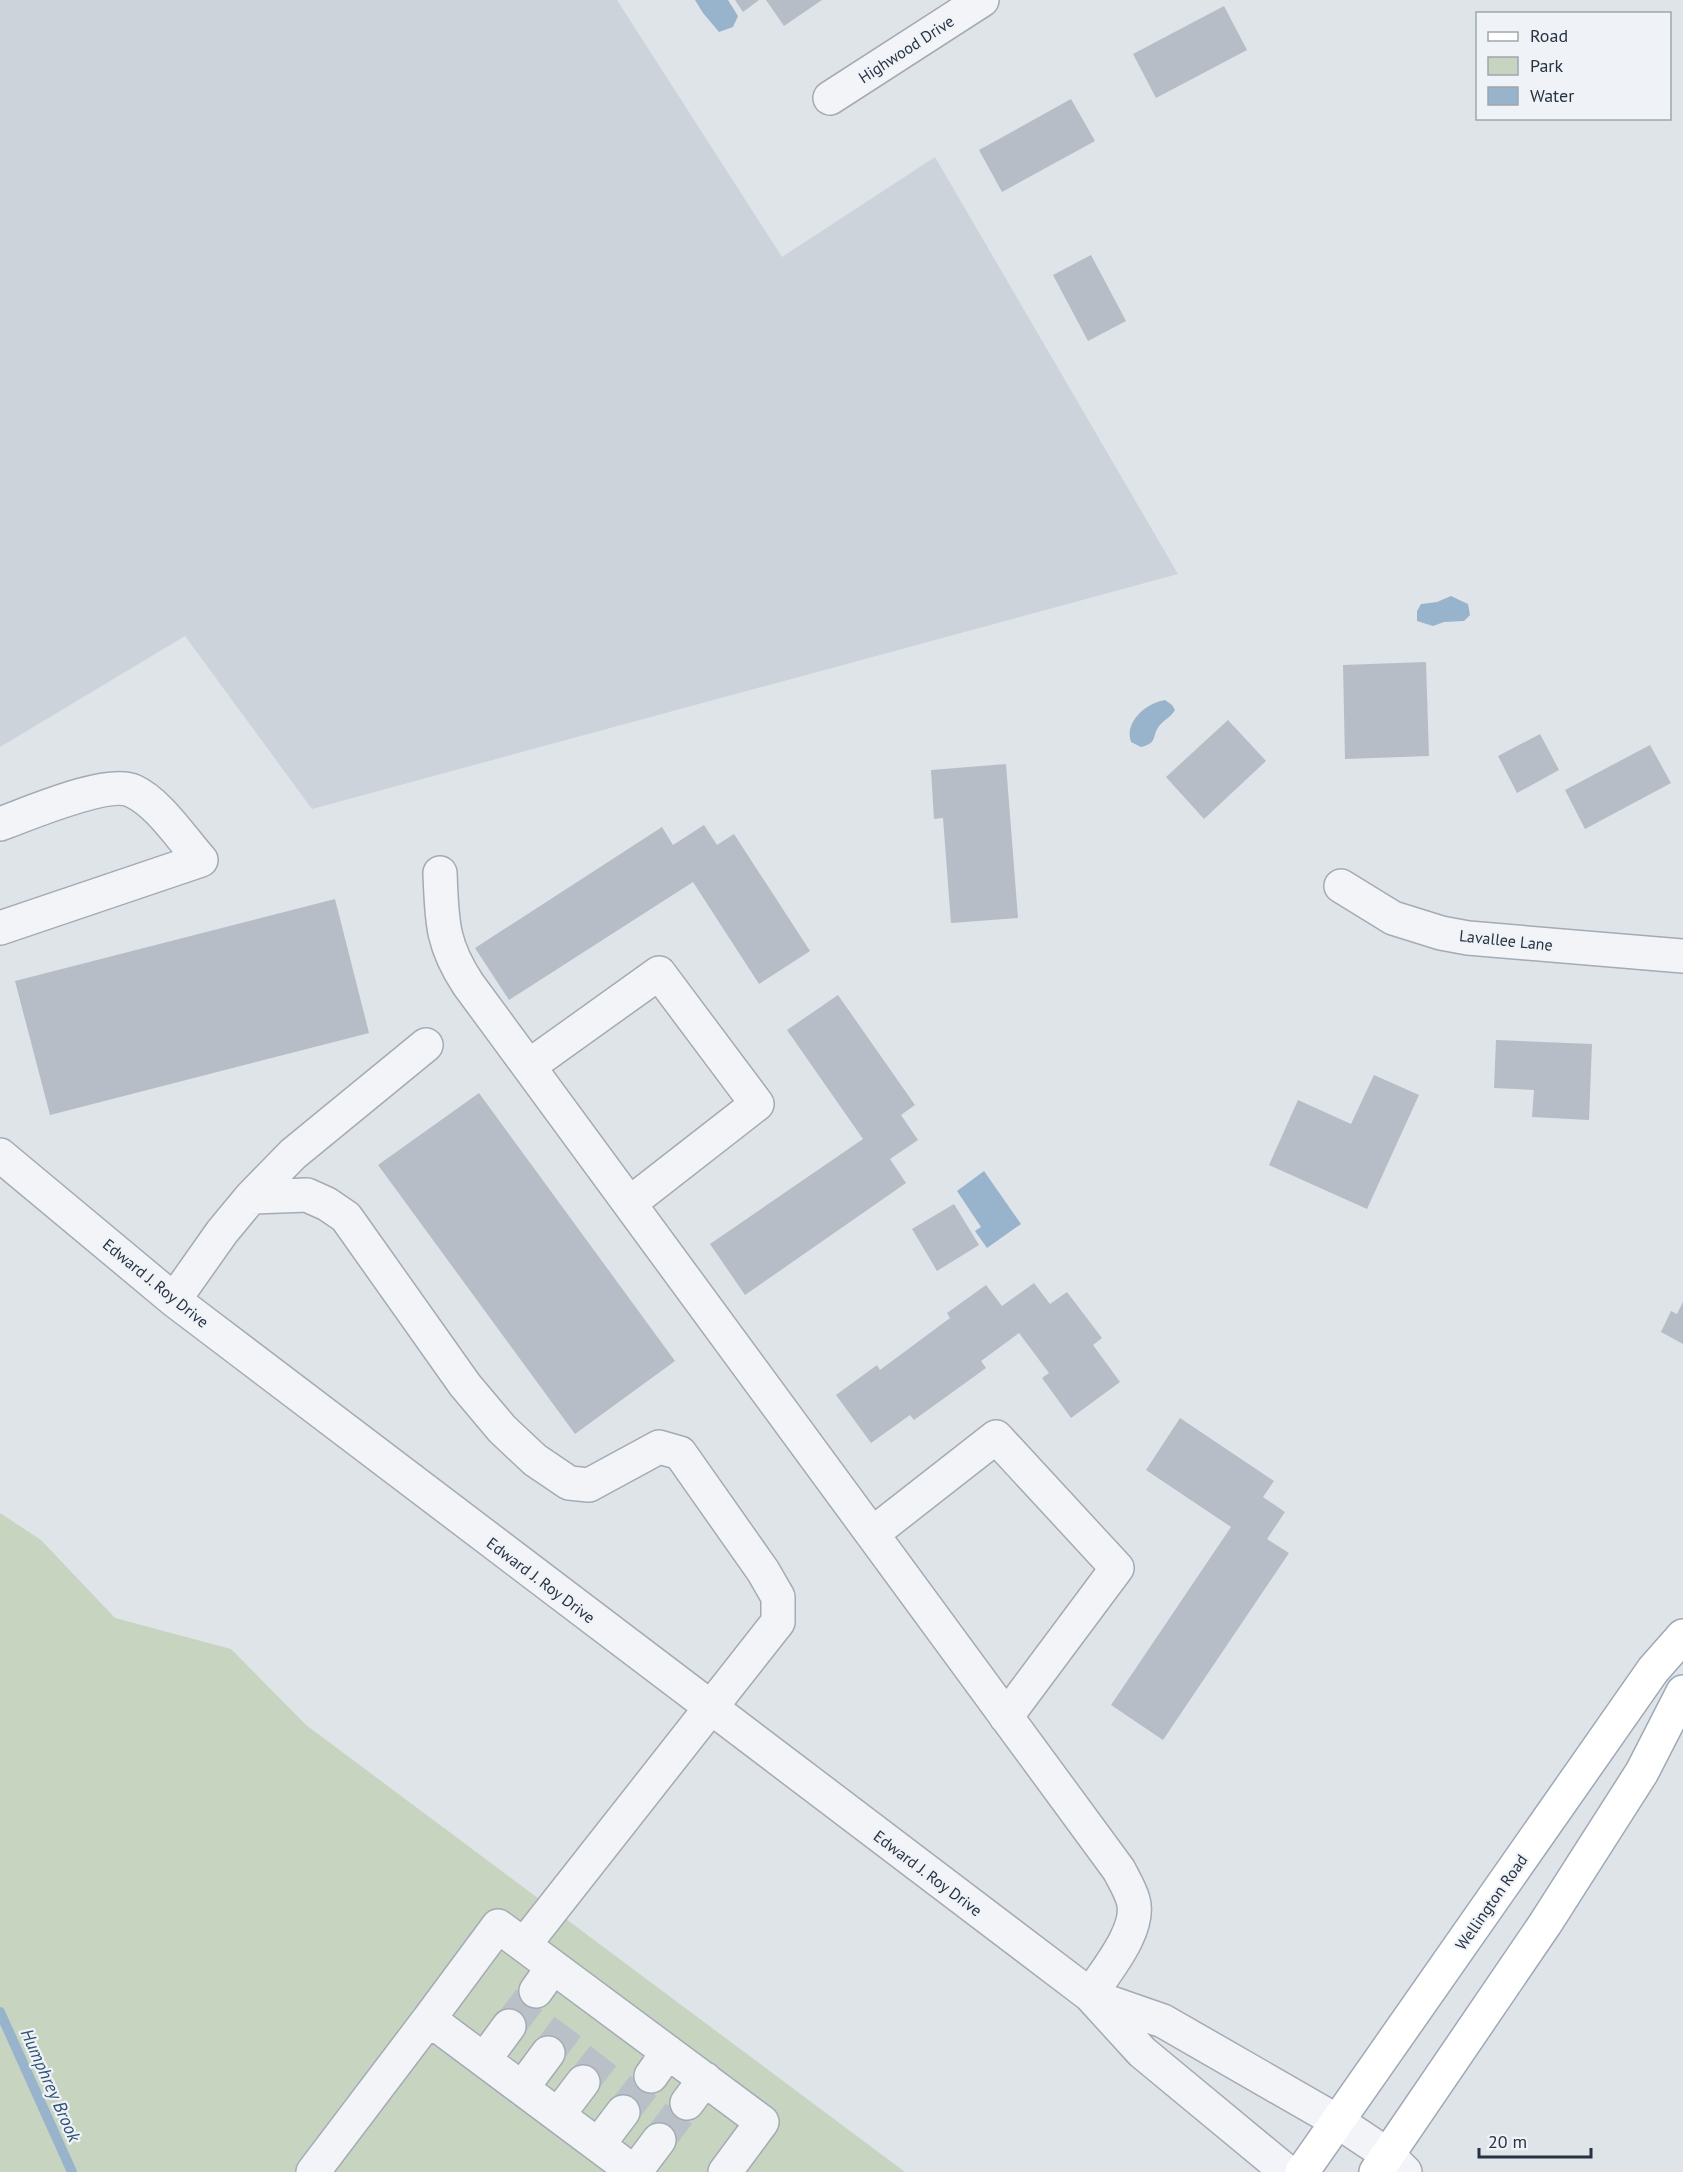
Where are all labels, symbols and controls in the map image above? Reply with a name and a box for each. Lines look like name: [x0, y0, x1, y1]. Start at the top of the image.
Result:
street label: Highwood Drive: [854, 11, 958, 87]
legend: [1476, 12, 1671, 120]
text: Road: [1530, 24, 1568, 47]
text: Park: [1530, 54, 1563, 77]
text: Water: [1530, 84, 1574, 107]
street label: Lavallee Lane: [1458, 925, 1554, 955]
street label: Edward J. Roy Drive: [99, 1234, 213, 1332]
street label: Edward J. Roy Drive: [483, 1533, 599, 1627]
street label: Edward J. Roy Drive: [870, 1826, 986, 1920]
street label: Wellington Road: [1451, 1850, 1531, 1954]
water label: Humphrey Brook: [16, 2025, 87, 2146]
scale bar: [1479, 2121, 1592, 2159]
text: 20 m: [1488, 2130, 1527, 2153]

